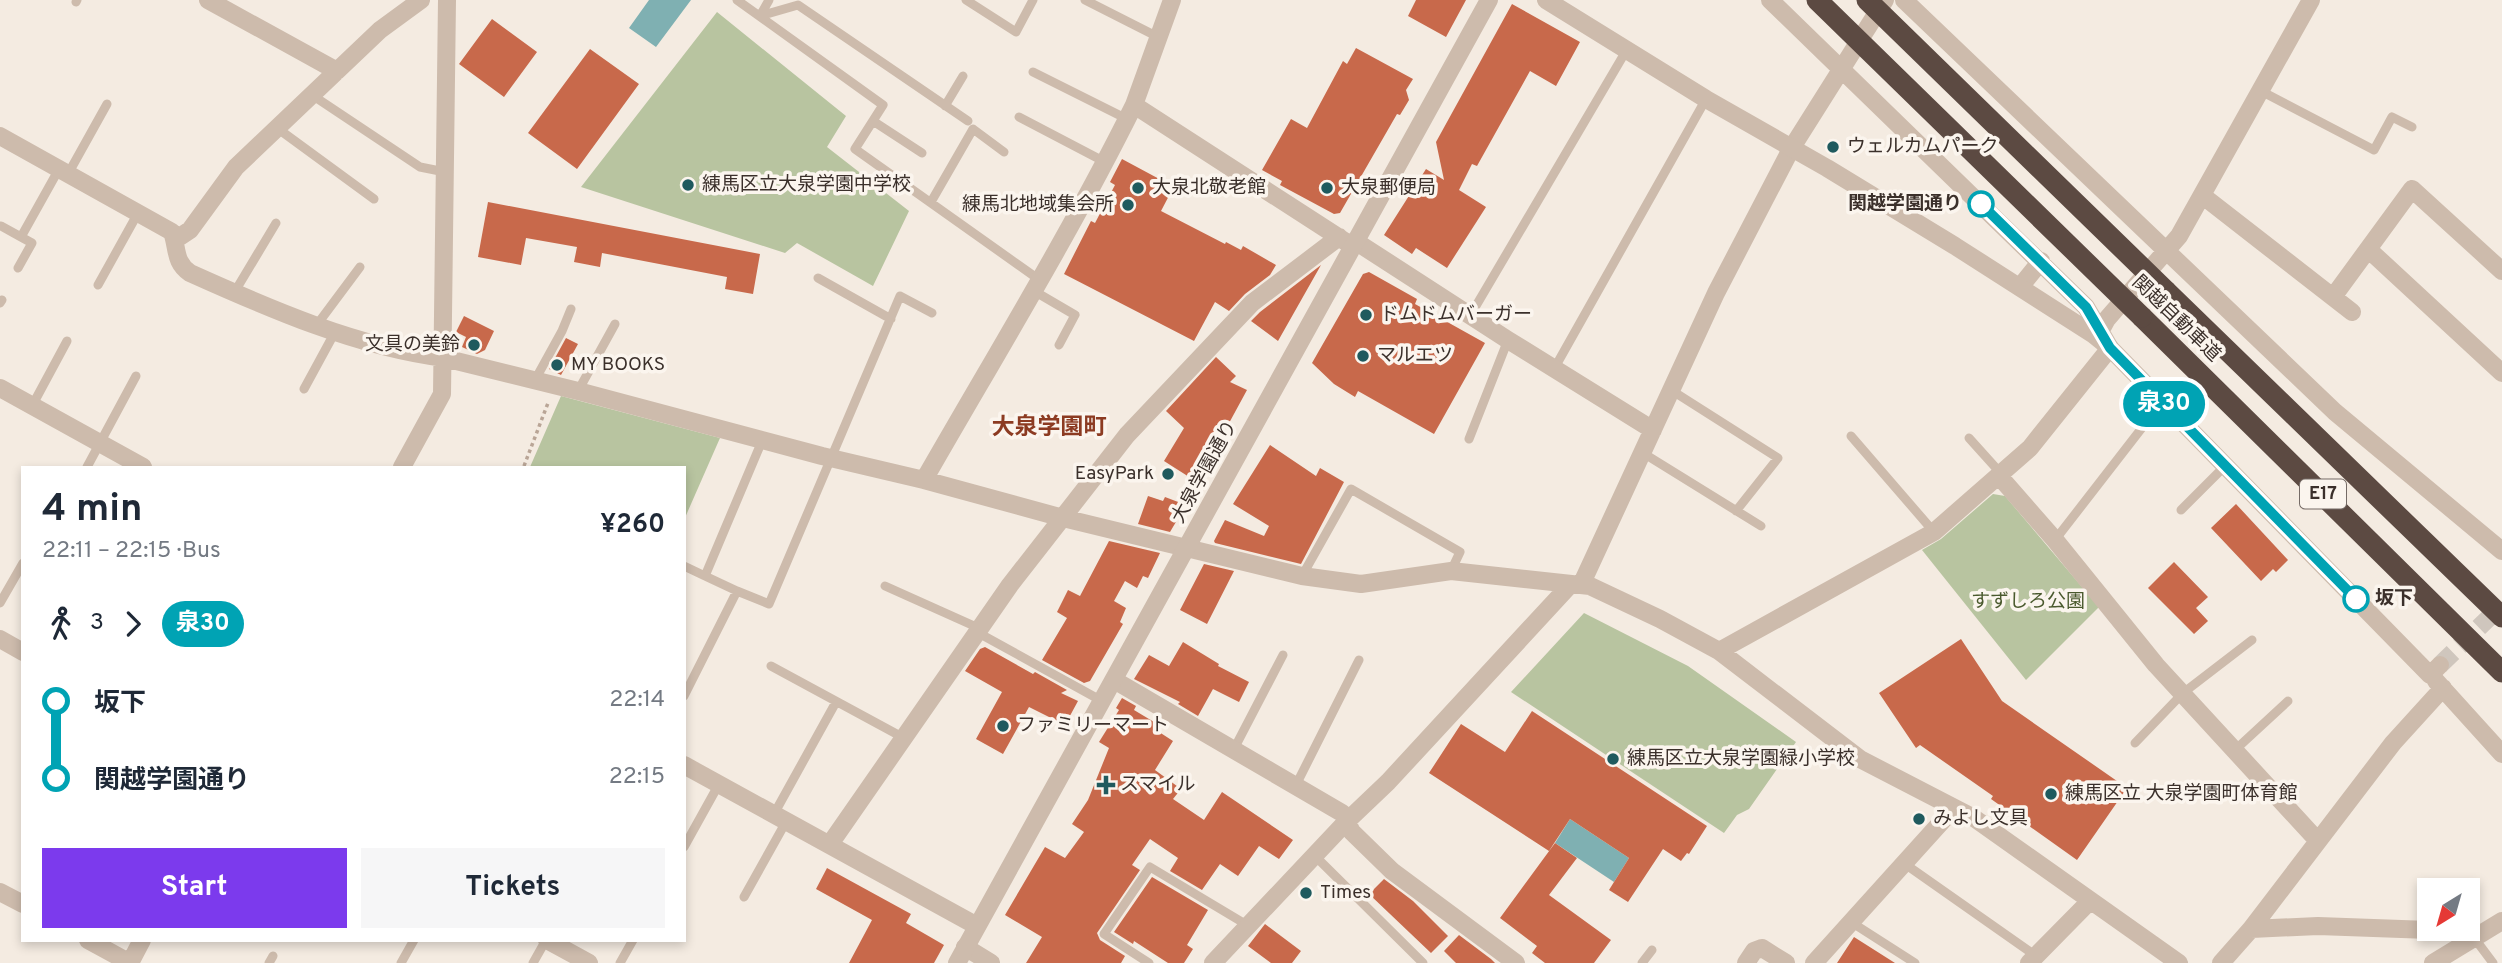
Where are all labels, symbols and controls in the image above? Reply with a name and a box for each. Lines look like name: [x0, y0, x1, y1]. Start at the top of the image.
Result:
place label: ウェルカムパーク: [1847, 135, 1998, 159]
marker: ウェルカムパーク: [1825, 139, 1841, 155]
place label: 練馬区立大泉学園中学校: [702, 173, 911, 197]
place label: 大泉北敬老館: [1152, 176, 1266, 200]
place label: 大泉郵便局: [1341, 176, 1436, 200]
marker: 練馬区立大泉学園中学校: [680, 177, 696, 193]
marker: 大泉北敬老館: [1130, 180, 1146, 196]
marker: 大泉郵便局: [1319, 180, 1335, 196]
marker: 関越学園通り: [1968, 191, 1994, 217]
place label: 関越学園通り: [1848, 192, 1962, 216]
place label: 練馬北地域集会所: [962, 193, 1114, 217]
marker: 練馬北地域集会所: [1120, 197, 1136, 213]
street label: 関越自動車道: [2127, 271, 2225, 367]
place label: ドムドムバーガー: [1380, 303, 1532, 327]
marker: ドムドムバーガー: [1358, 307, 1374, 323]
place label: 文具の美鈴: [365, 333, 460, 357]
marker: 文具の美鈴: [466, 337, 482, 353]
place label: マルエツ: [1377, 344, 1453, 368]
marker: マルエツ: [1355, 348, 1371, 364]
place label: MY BOOKS: [571, 353, 665, 377]
marker: MY BOOKS: [549, 357, 565, 373]
line badge: 泉30: [2124, 381, 2204, 427]
text: 泉30: [2137, 389, 2191, 419]
district label: 大泉学園町: [992, 414, 1107, 443]
street label: 大泉学園通り: [1167, 416, 1243, 528]
place label: EasyPark: [1075, 462, 1154, 486]
marker: EasyPark: [1160, 466, 1176, 482]
road number: E17: [2300, 480, 2346, 508]
text: 4 min: [42, 486, 142, 535]
text: ¥260: [600, 509, 665, 542]
text: 22:11 – 22:15 · Bus: [42, 537, 221, 566]
marker: 坂下: [2343, 586, 2369, 612]
place label: 坂下: [2375, 587, 2413, 611]
park label: すずしろ公園: [1971, 590, 2085, 614]
icon: walk: [42, 605, 80, 643]
icon: forward: [114, 605, 152, 643]
text: 3: [90, 609, 104, 638]
text: 泉30: [176, 609, 230, 639]
text: 22:14: [609, 686, 665, 715]
text: 坂下: [94, 688, 146, 721]
place label: ファミリーマート: [1017, 714, 1169, 738]
marker: ファミリーマート: [995, 718, 1011, 734]
place label: 練馬区立大泉学園緑小学校: [1627, 747, 1855, 771]
marker: 練馬区立大泉学園緑小学校: [1605, 751, 1621, 767]
text: 22:15: [609, 763, 665, 792]
text: 関越学園通り: [94, 765, 250, 798]
place label: スマイル: [1120, 773, 1195, 797]
marker: スマイル: [1098, 777, 1114, 793]
place label: 練馬区立 大泉学園町体育館: [2065, 782, 2297, 806]
marker: 練馬区立 大泉学園町体育館: [2043, 786, 2059, 802]
place label: みよし文具: [1933, 807, 2028, 831]
marker: みよし文具: [1911, 811, 1927, 827]
button: Start: [42, 848, 347, 928]
button: Tickets: [361, 848, 665, 928]
north arrow: [2417, 878, 2480, 942]
map controls: [2417, 878, 2480, 941]
place label: Times: [1320, 881, 1371, 905]
marker: Times: [1298, 885, 1314, 901]

